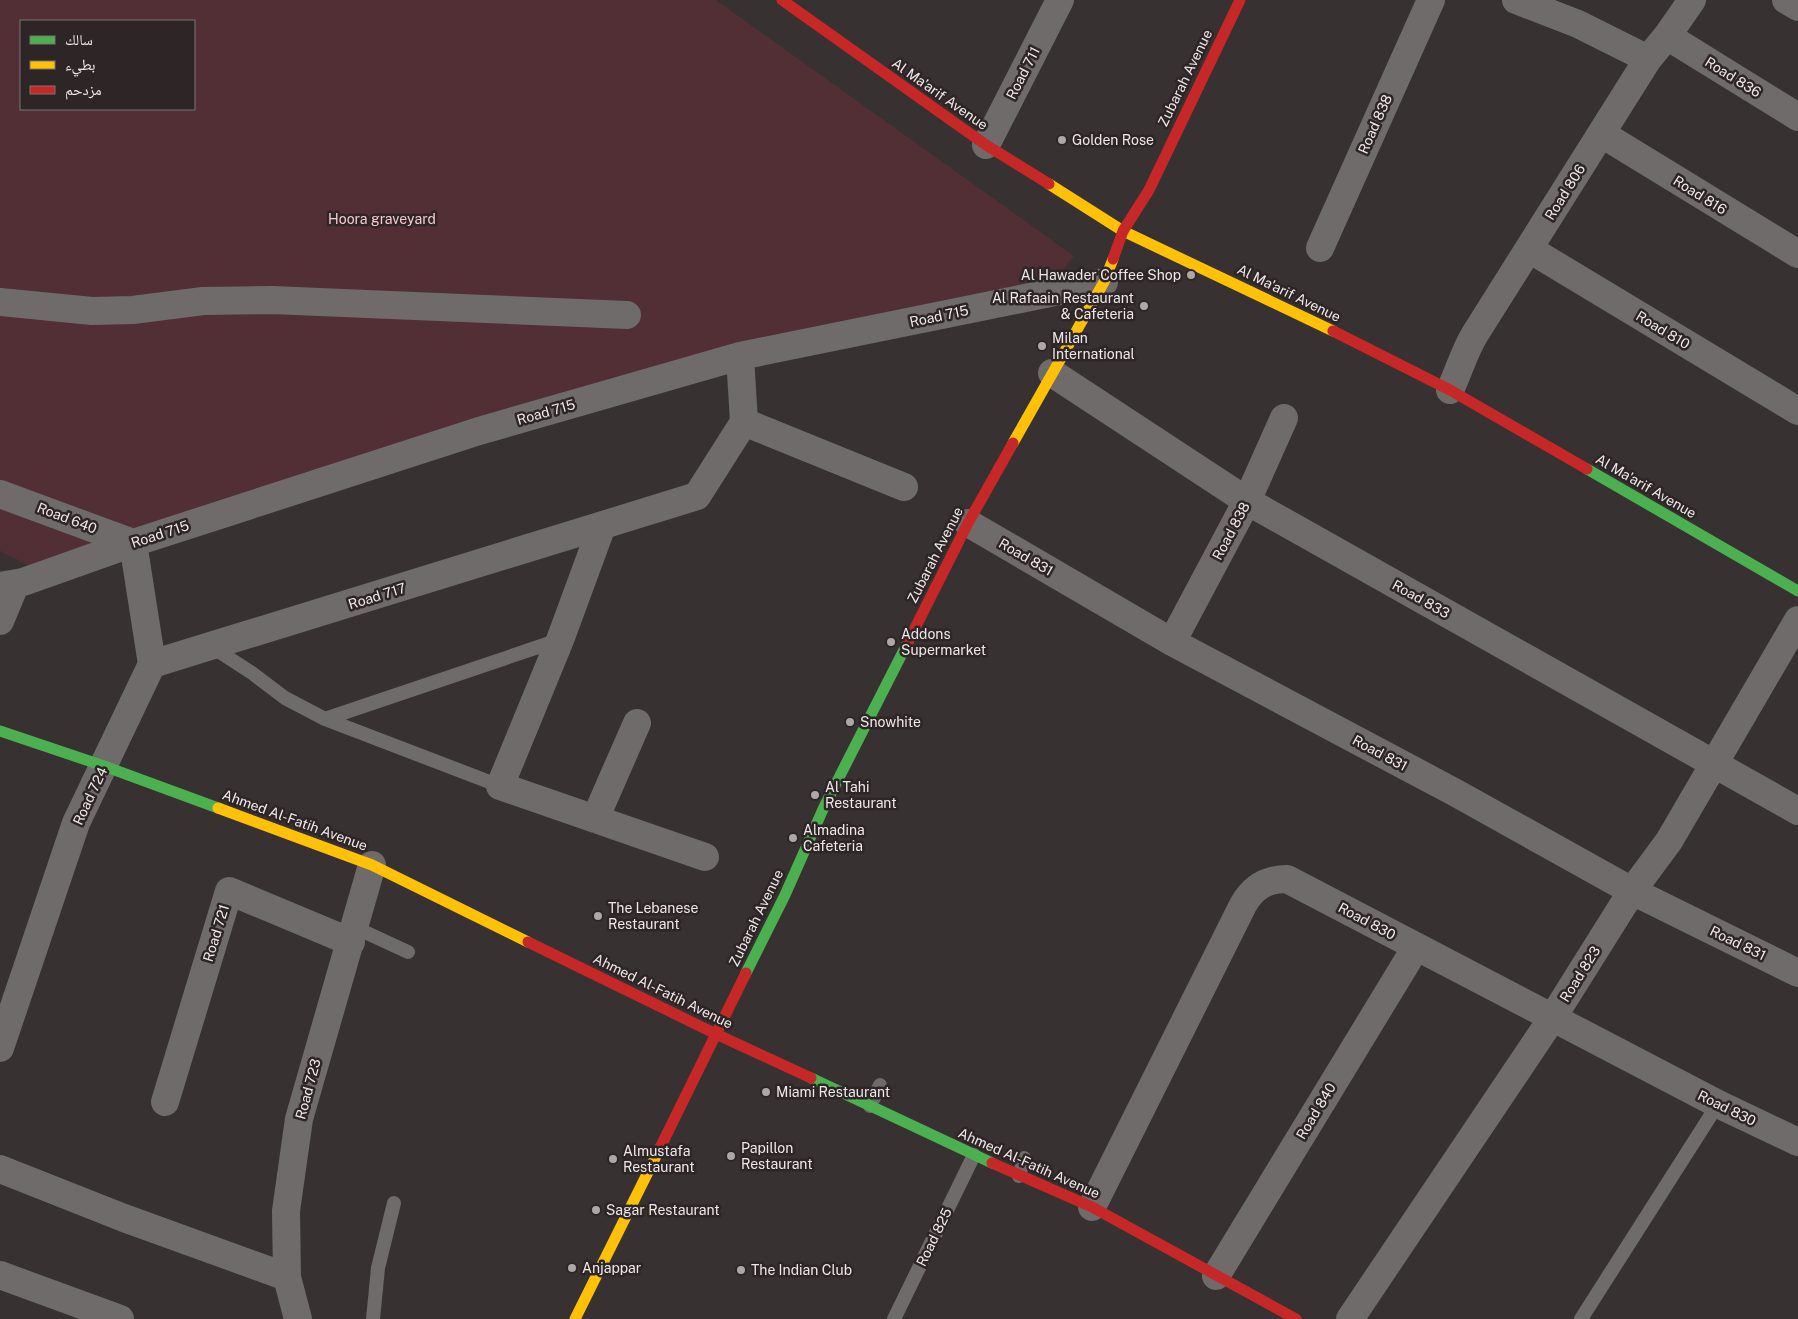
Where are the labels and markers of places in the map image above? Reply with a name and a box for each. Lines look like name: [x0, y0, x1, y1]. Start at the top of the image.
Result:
place label: Golden Rose: [1072, 132, 1154, 148]
marker: Golden Rose: [1056, 134, 1068, 146]
place label: Al Hawader Coffee Shop: [1021, 267, 1181, 283]
marker: Al Hawader Coffee Shop: [1185, 269, 1197, 281]
place label: Al Rafaain Restaurant & Cafeteria: [992, 290, 1134, 322]
marker: Al Rafaain Restaurant & Cafeteria: [1138, 300, 1150, 312]
place label: Milan International: [1052, 330, 1135, 362]
marker: Milan International: [1036, 340, 1048, 352]
place label: Addons Supermarket: [901, 626, 986, 658]
marker: Addons Supermarket: [885, 636, 897, 648]
place label: Snowhite: [860, 714, 921, 730]
marker: Snowhite: [844, 716, 856, 728]
place label: Al Tahi Restaurant: [825, 779, 897, 811]
marker: Al Tahi Restaurant: [809, 789, 821, 801]
place label: Almadina Cafeteria: [803, 822, 865, 854]
marker: Almadina Cafeteria: [787, 832, 799, 844]
place label: The Lebanese Restaurant: [608, 900, 698, 932]
marker: The Lebanese Restaurant: [592, 910, 604, 922]
place label: Miami Restaurant: [776, 1084, 890, 1100]
marker: Miami Restaurant: [760, 1086, 772, 1098]
place label: Papillon Restaurant: [741, 1140, 813, 1172]
place label: Almustafa Restaurant: [623, 1143, 695, 1175]
marker: Papillon Restaurant: [725, 1150, 737, 1162]
marker: Almustafa Restaurant: [607, 1153, 619, 1165]
place label: Sagar Restaurant: [606, 1202, 720, 1218]
marker: Sagar Restaurant: [590, 1204, 602, 1216]
place label: Anjappar: [582, 1260, 641, 1276]
marker: Anjappar: [566, 1262, 578, 1274]
place label: The Indian Club: [751, 1262, 852, 1278]
marker: The Indian Club: [735, 1264, 747, 1276]

